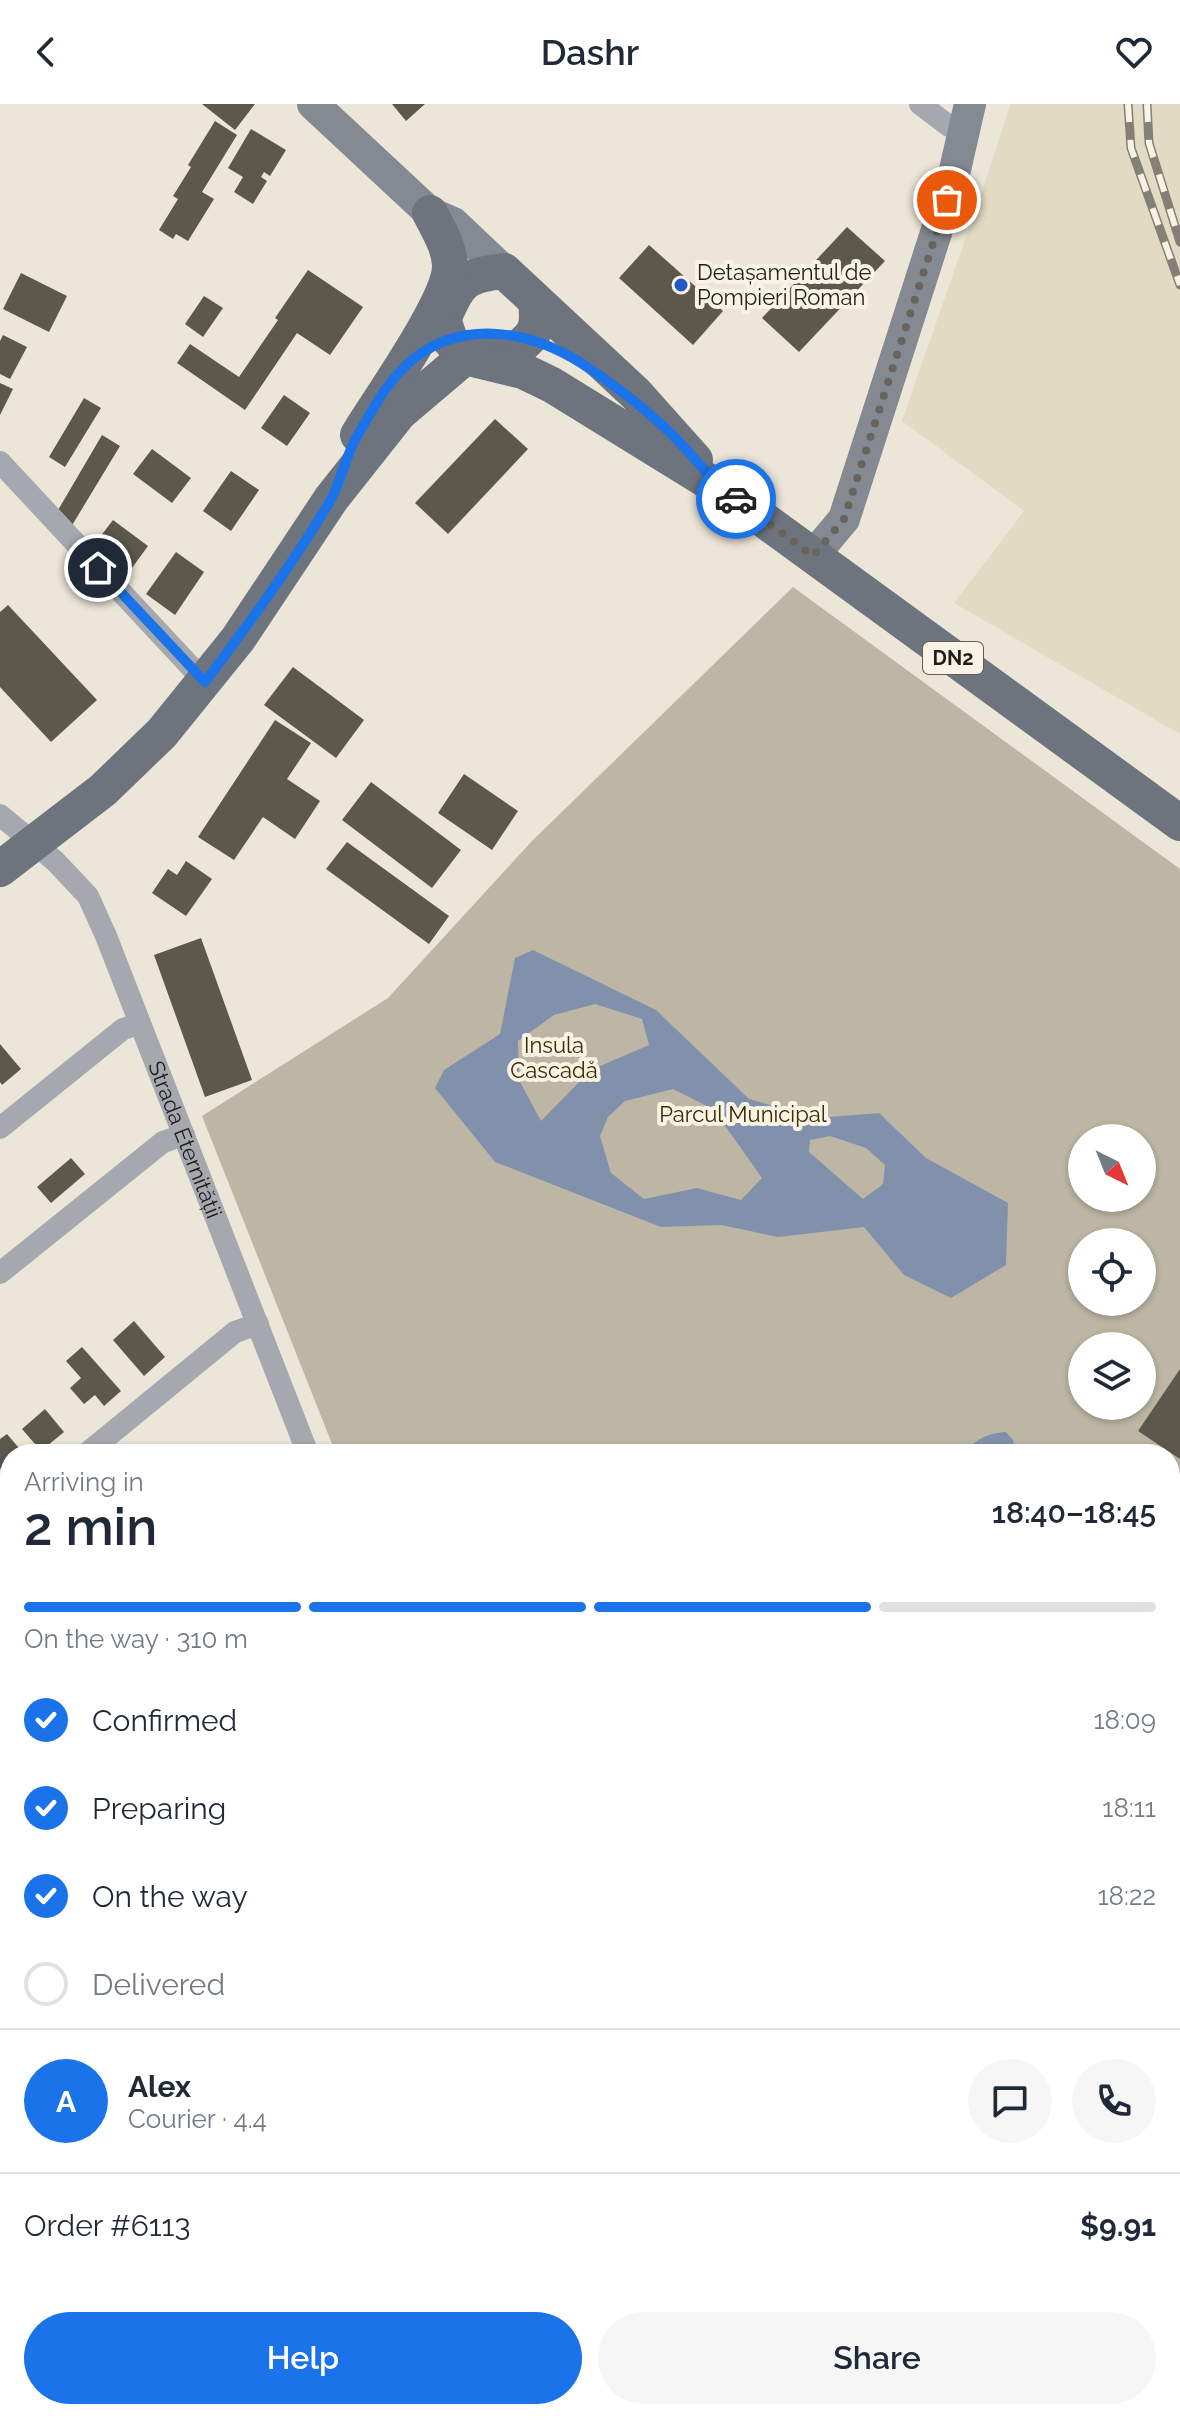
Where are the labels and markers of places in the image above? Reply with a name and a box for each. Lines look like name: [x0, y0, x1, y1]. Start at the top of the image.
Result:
pin: [913, 166, 981, 234]
place label: Detașamentul de Pompieri Roman: [697, 259, 871, 310]
marker: Detașamentul de Pompieri Roman: [672, 276, 690, 294]
pin: [64, 534, 132, 602]

